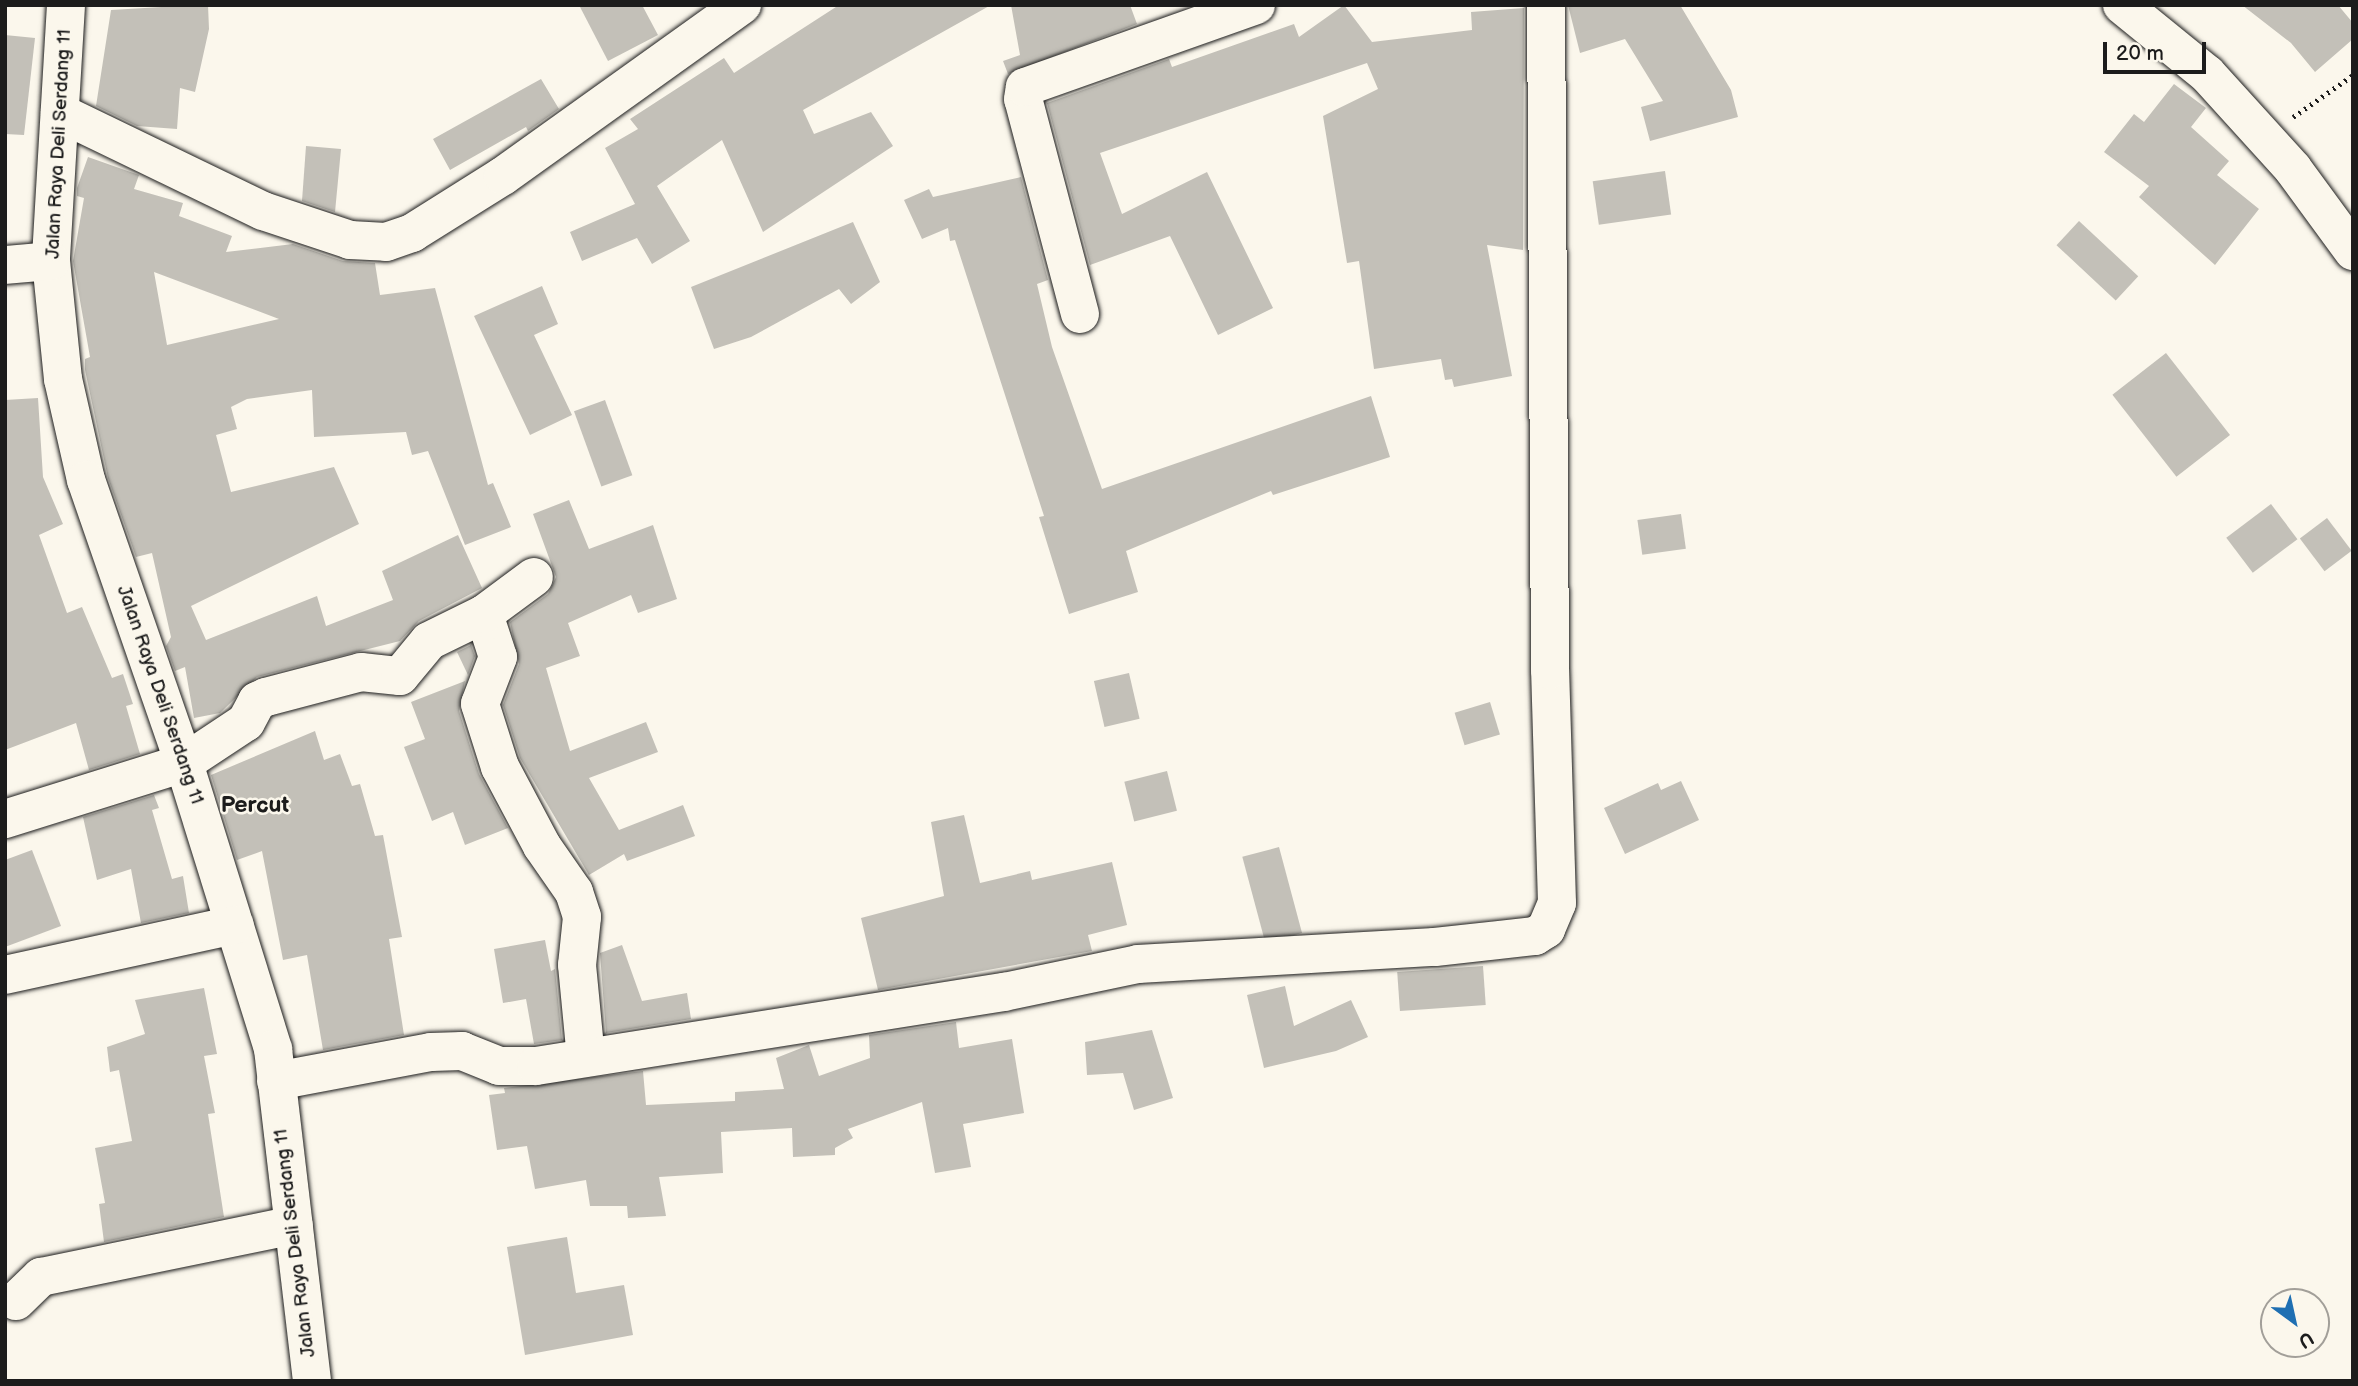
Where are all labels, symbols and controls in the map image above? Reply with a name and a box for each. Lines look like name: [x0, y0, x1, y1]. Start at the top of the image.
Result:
street label: Jalan Raya Deli Serdang 11: [42, 28, 76, 260]
scale bar: [2106, 28, 2209, 72]
text: 20 m: [2116, 41, 2164, 66]
street label: Jalan Raya Deli Serdang 11: [112, 582, 208, 808]
district label: Percut: [221, 791, 289, 819]
street label: Jalan Raya Deli Serdang 11: [270, 1127, 320, 1359]
north arrow: [2260, 1288, 2330, 1358]
text: U: [2294, 1326, 2318, 1353]

